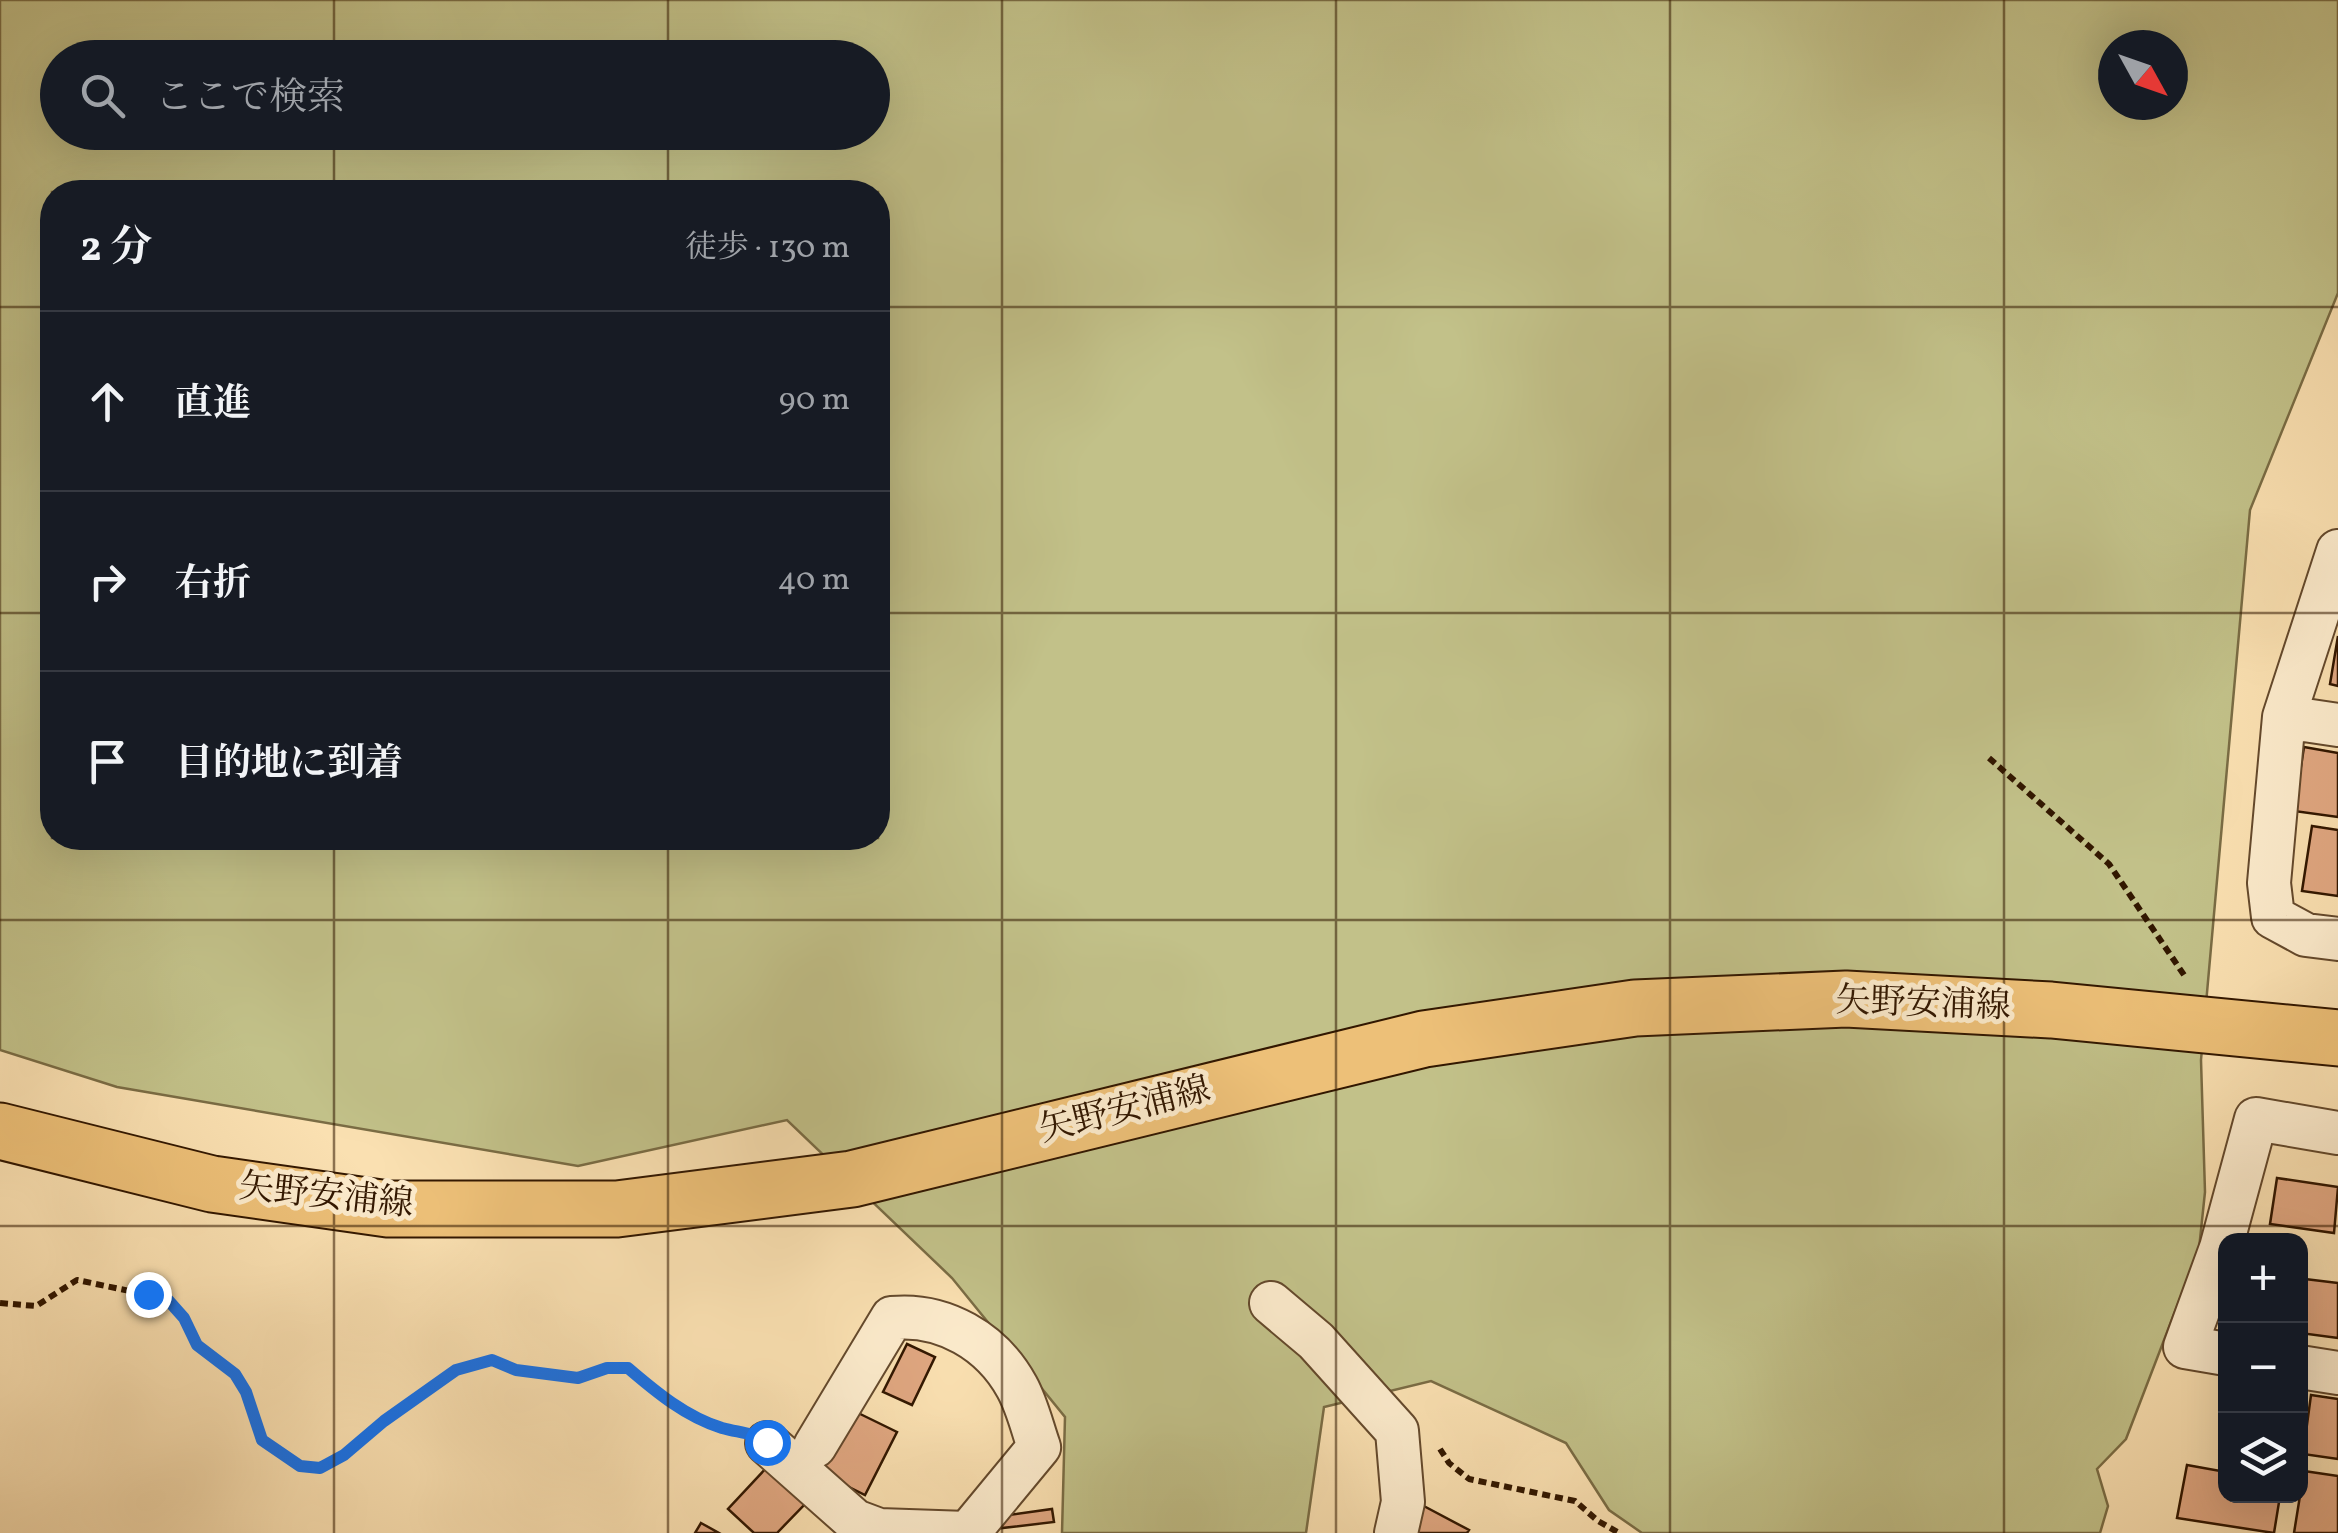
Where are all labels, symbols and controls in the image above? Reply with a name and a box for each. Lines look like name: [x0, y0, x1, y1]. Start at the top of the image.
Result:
north arrow: [2098, 30, 2188, 120]
search box: [40, 40, 890, 150]
icon: search: [75, 68, 130, 123]
text: ここで検索: [155, 73, 345, 126]
text: 2 分: [80, 220, 152, 279]
text: 徒歩 · 130 m: [685, 227, 850, 271]
icon: ahead: [80, 374, 135, 429]
text: 直進: [175, 379, 251, 432]
text: 90 m: [779, 379, 850, 423]
icon: right: [80, 554, 135, 609]
text: 右折: [175, 559, 251, 612]
text: 40 m: [778, 559, 850, 603]
icon: arrive: [80, 734, 135, 789]
text: 目的地に到着: [175, 739, 403, 792]
street label: 矢野安浦線: [1835, 978, 2011, 1032]
street label: 矢野安浦線: [1034, 1067, 1216, 1155]
street label: 矢野安浦線: [236, 1164, 416, 1230]
map controls: [2218, 1233, 2308, 1503]
button: +: [2218, 1233, 2308, 1323]
route end: [126, 1272, 172, 1318]
button: −: [2218, 1323, 2308, 1413]
button: layers: [2218, 1413, 2308, 1503]
route start: [745, 1420, 791, 1466]

